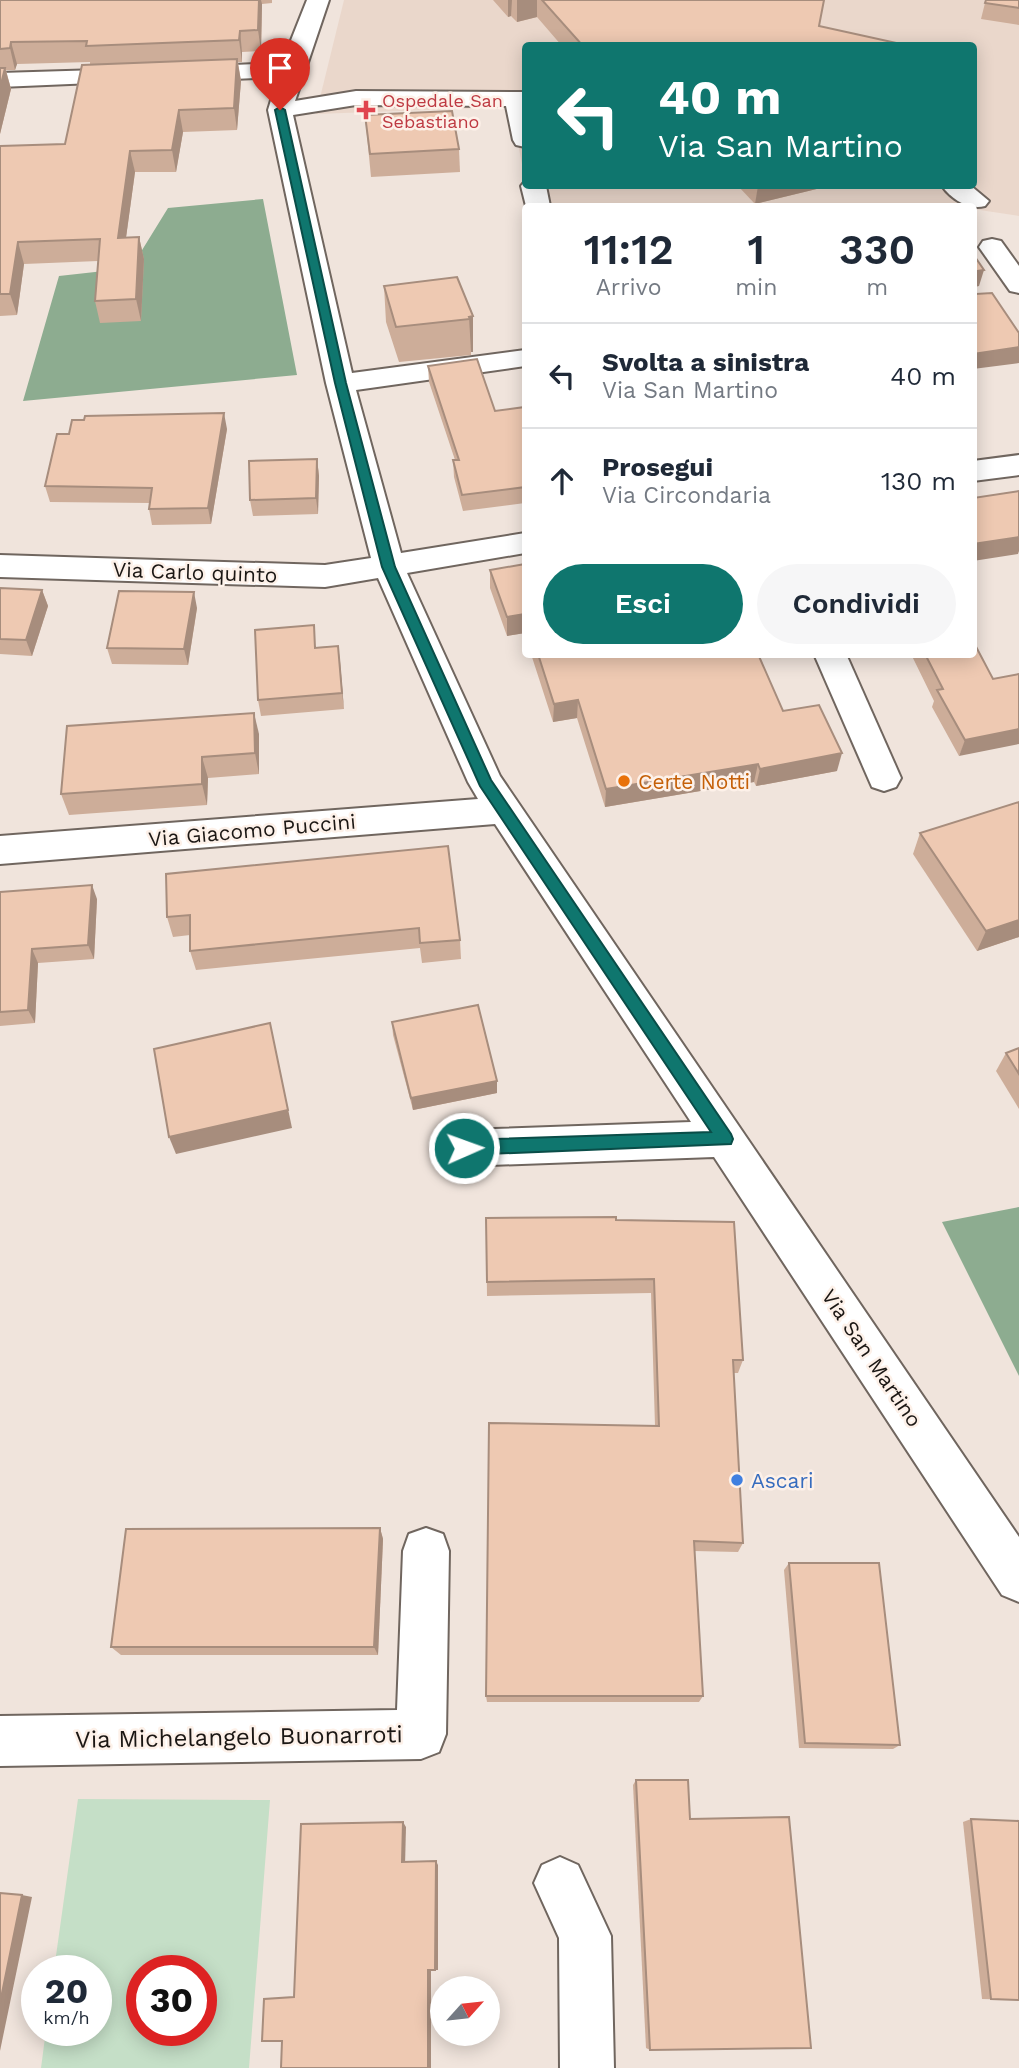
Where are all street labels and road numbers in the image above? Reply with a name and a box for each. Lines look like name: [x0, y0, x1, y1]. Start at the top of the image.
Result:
street label: Via Carlo quinto: [112, 557, 278, 587]
street label: Via Giacomo Puccini: [147, 808, 357, 852]
street label: Via San Martino: [817, 1284, 927, 1432]
street label: Via Michelangelo Buonarroti: [75, 1720, 403, 1754]

